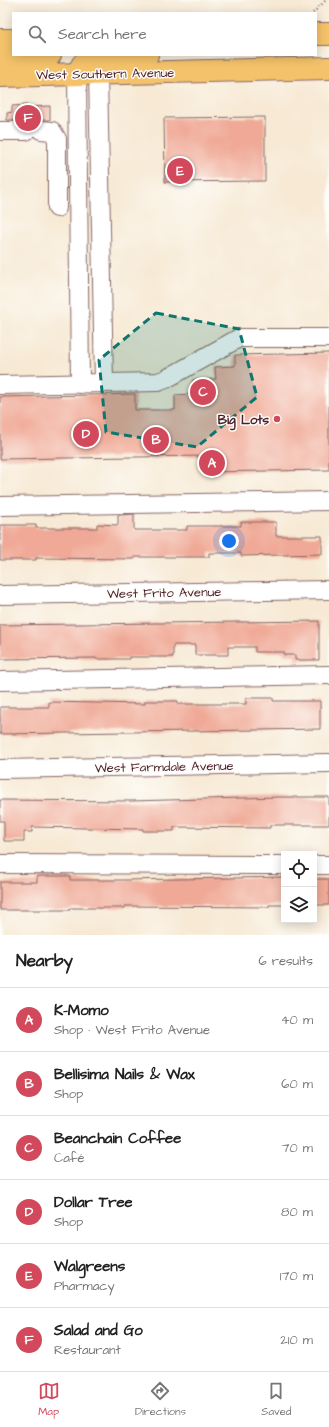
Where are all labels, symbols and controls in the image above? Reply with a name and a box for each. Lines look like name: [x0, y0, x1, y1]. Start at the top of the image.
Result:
search box: [12, 12, 317, 56]
icon: search: [26, 23, 48, 45]
text: Search here: [58, 24, 147, 45]
street label: West Southern Avenue: [36, 64, 174, 84]
pin: F: [15, 103, 41, 133]
pin: E: [167, 156, 193, 186]
pin: C: [190, 377, 216, 407]
place label: Big Lots: [218, 411, 269, 431]
marker: Big Lots: [272, 414, 282, 424]
pin: D: [73, 419, 99, 449]
pin: B: [143, 425, 169, 455]
pin: A: [199, 448, 225, 478]
your location: [219, 531, 239, 551]
street label: West Frito Avenue: [107, 583, 221, 603]
street label: West Farmdale Avenue: [94, 757, 234, 777]
map controls: [281, 851, 317, 923]
button: locate: [281, 851, 317, 887]
button: layers: [281, 887, 317, 923]
text: Nearby: [16, 949, 73, 973]
text: 6 results: [258, 952, 313, 970]
text: K-Momo: [54, 1000, 109, 1021]
text: A: [25, 1011, 33, 1029]
text: 40 m: [281, 1011, 313, 1029]
text: Shop · West Frito Avenue: [54, 1021, 210, 1039]
text: Bellisima Nails & Wax: [54, 1064, 195, 1085]
text: B: [24, 1075, 34, 1093]
text: 60 m: [281, 1075, 313, 1093]
text: Shop: [54, 1085, 83, 1103]
text: Beanchain Coffee: [54, 1128, 181, 1149]
text: C: [24, 1139, 34, 1157]
text: 70 m: [281, 1139, 313, 1157]
text: Café: [54, 1149, 85, 1167]
text: Dollar Tree: [54, 1192, 133, 1213]
text: D: [25, 1203, 33, 1221]
text: 80 m: [281, 1203, 313, 1221]
text: Shop: [54, 1213, 83, 1231]
text: Walgreens: [54, 1256, 125, 1277]
text: E: [25, 1267, 33, 1285]
text: 170 m: [280, 1267, 313, 1285]
text: Pharmacy: [54, 1277, 115, 1295]
text: Salad and Go: [54, 1320, 143, 1341]
text: F: [24, 1331, 34, 1349]
text: 210 m: [280, 1331, 313, 1349]
text: Restaurant: [54, 1341, 121, 1359]
tab: Map: [38, 1380, 60, 1419]
tab: Directions: [135, 1380, 186, 1419]
tab: Saved: [261, 1380, 291, 1419]

